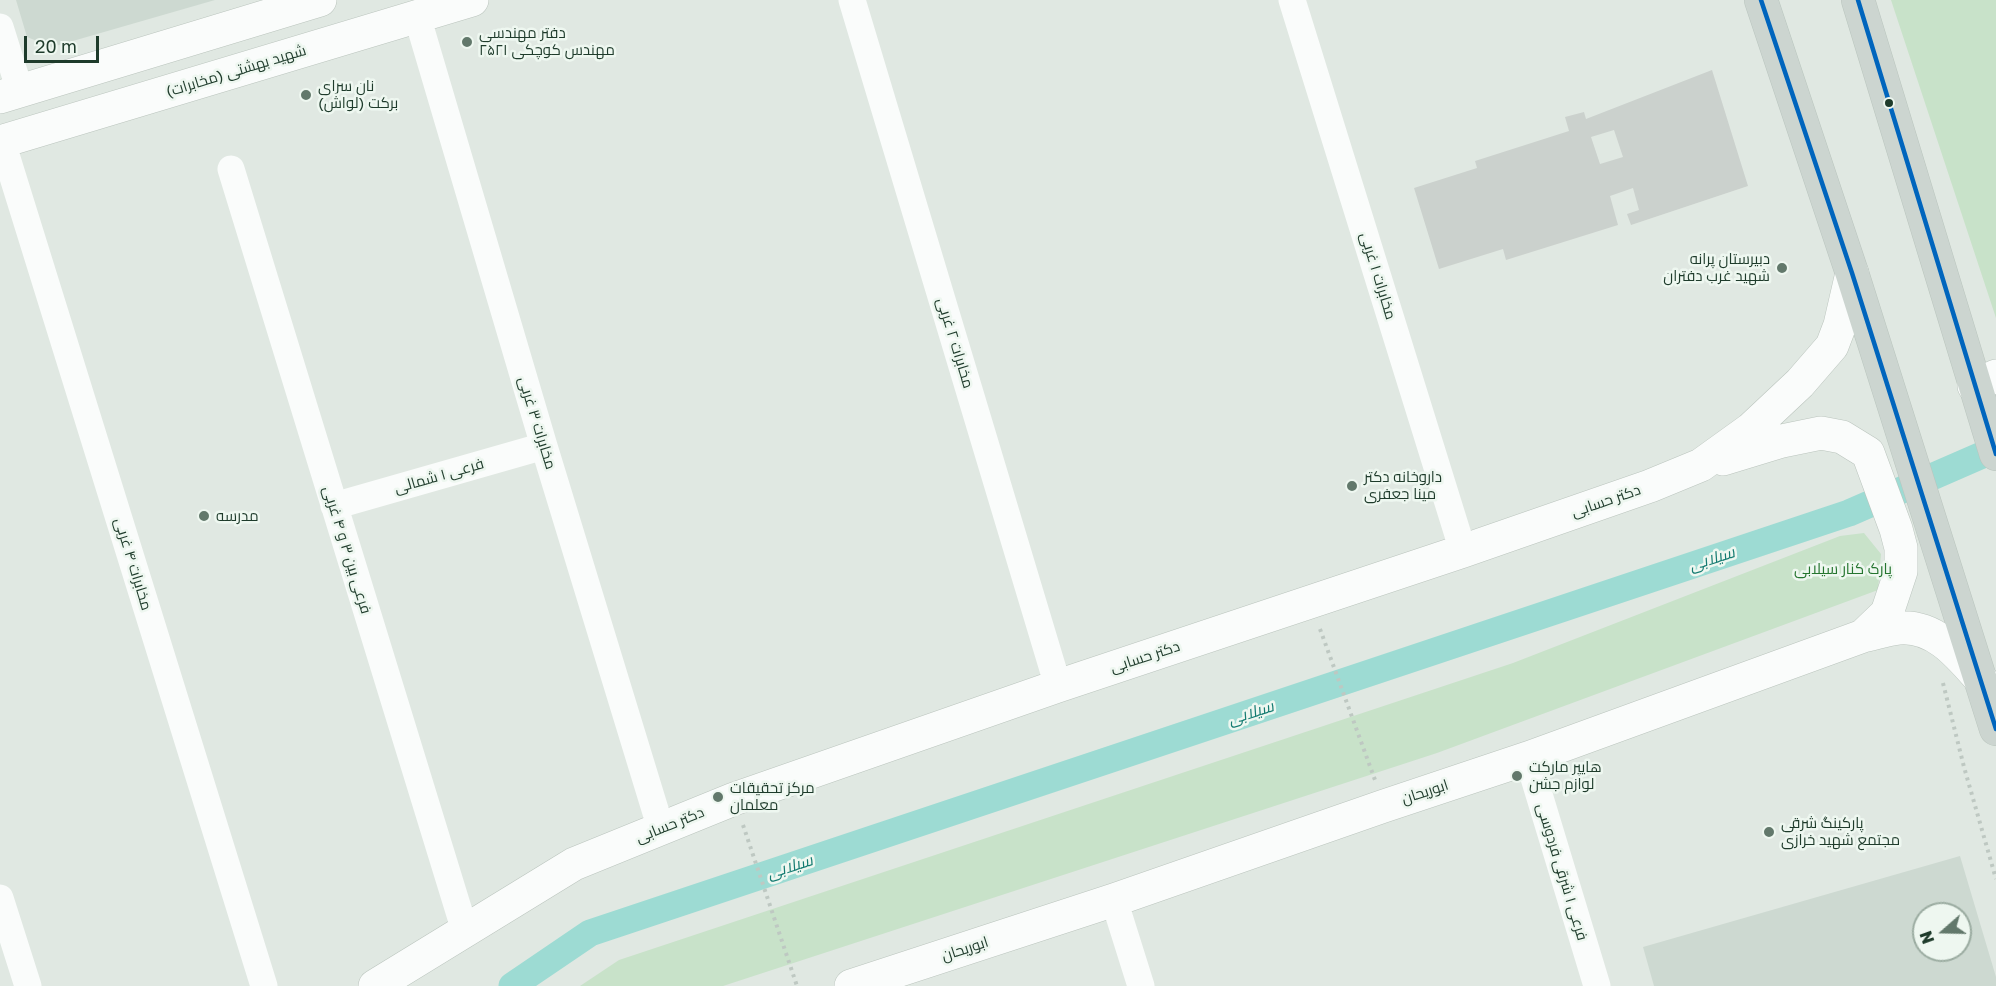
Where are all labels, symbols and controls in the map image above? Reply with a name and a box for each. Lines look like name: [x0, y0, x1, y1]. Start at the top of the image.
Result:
scale bar: [27, 24, 102, 62]
place label: دفتر مهندسی ۲۵۲۱ مهندس کوچکی: [479, 24, 615, 59]
text: 20 m: [35, 35, 77, 57]
marker: دفتر مهندسی ۲۵۲۱ مهندس کوچکی: [460, 35, 474, 49]
street label: شهید بهشتی (مخابرات): [164, 41, 308, 101]
place label: نان سرای برکت (لواش): [318, 77, 398, 112]
marker: نان سرای برکت (لواش): [299, 88, 313, 102]
unlabelled marker: [1883, 97, 1895, 109]
street label: مخابرات ۱ غربی: [1356, 230, 1400, 322]
place label: دبیرستان پرانه شهید غرب دفتران: [1663, 250, 1770, 285]
marker: دبیرستان پرانه شهید غرب دفتران: [1775, 261, 1789, 275]
street label: مخابرات ۲ غربی: [933, 296, 977, 390]
street label: مخابرات ۳ غربی: [514, 375, 560, 471]
street label: فرعی ۱ شمالی: [392, 455, 486, 497]
place label: داروخانه دکتر مینا جعفری: [1364, 468, 1442, 503]
marker: داروخانه دکتر مینا جعفری: [1345, 479, 1359, 493]
street label: دکتر حسابی: [1569, 481, 1643, 521]
street label: فرعی بین ۳ و ۴ غربی: [319, 484, 375, 616]
place label: مدرسه: [216, 507, 259, 525]
marker: مدرسه: [197, 509, 211, 523]
street label: مخابرات ۴ غربی: [110, 516, 156, 612]
water label: سیلابی: [1687, 543, 1737, 575]
park label: پارک کنار سیلابی: [1794, 560, 1892, 578]
street label: دکتر حسابی: [1108, 637, 1182, 677]
water label: سیلابی: [1226, 697, 1276, 729]
place label: هایپر مارکت لوازم جشن: [1529, 758, 1602, 793]
marker: هایپر مارکت لوازم جشن: [1510, 769, 1524, 783]
street label: ابوریحان: [1399, 776, 1451, 808]
place label: مرکز تحقیقات معلمان: [730, 779, 815, 814]
marker: مرکز تحقیقات معلمان: [711, 790, 725, 804]
street label: فرعی ۱ شرقی فردوسی: [1533, 801, 1591, 943]
street label: دکتر حسابی: [633, 803, 707, 847]
place label: پارکینگ شرقی مجتمع شهید خرازی: [1781, 814, 1900, 849]
marker: پارکینگ شرقی مجتمع شهید خرازی: [1762, 825, 1776, 839]
water label: سیلابی: [765, 851, 815, 883]
north arrow: [1912, 902, 1972, 962]
text: N: [1915, 928, 1938, 947]
street label: ابوریحان: [939, 933, 991, 965]

